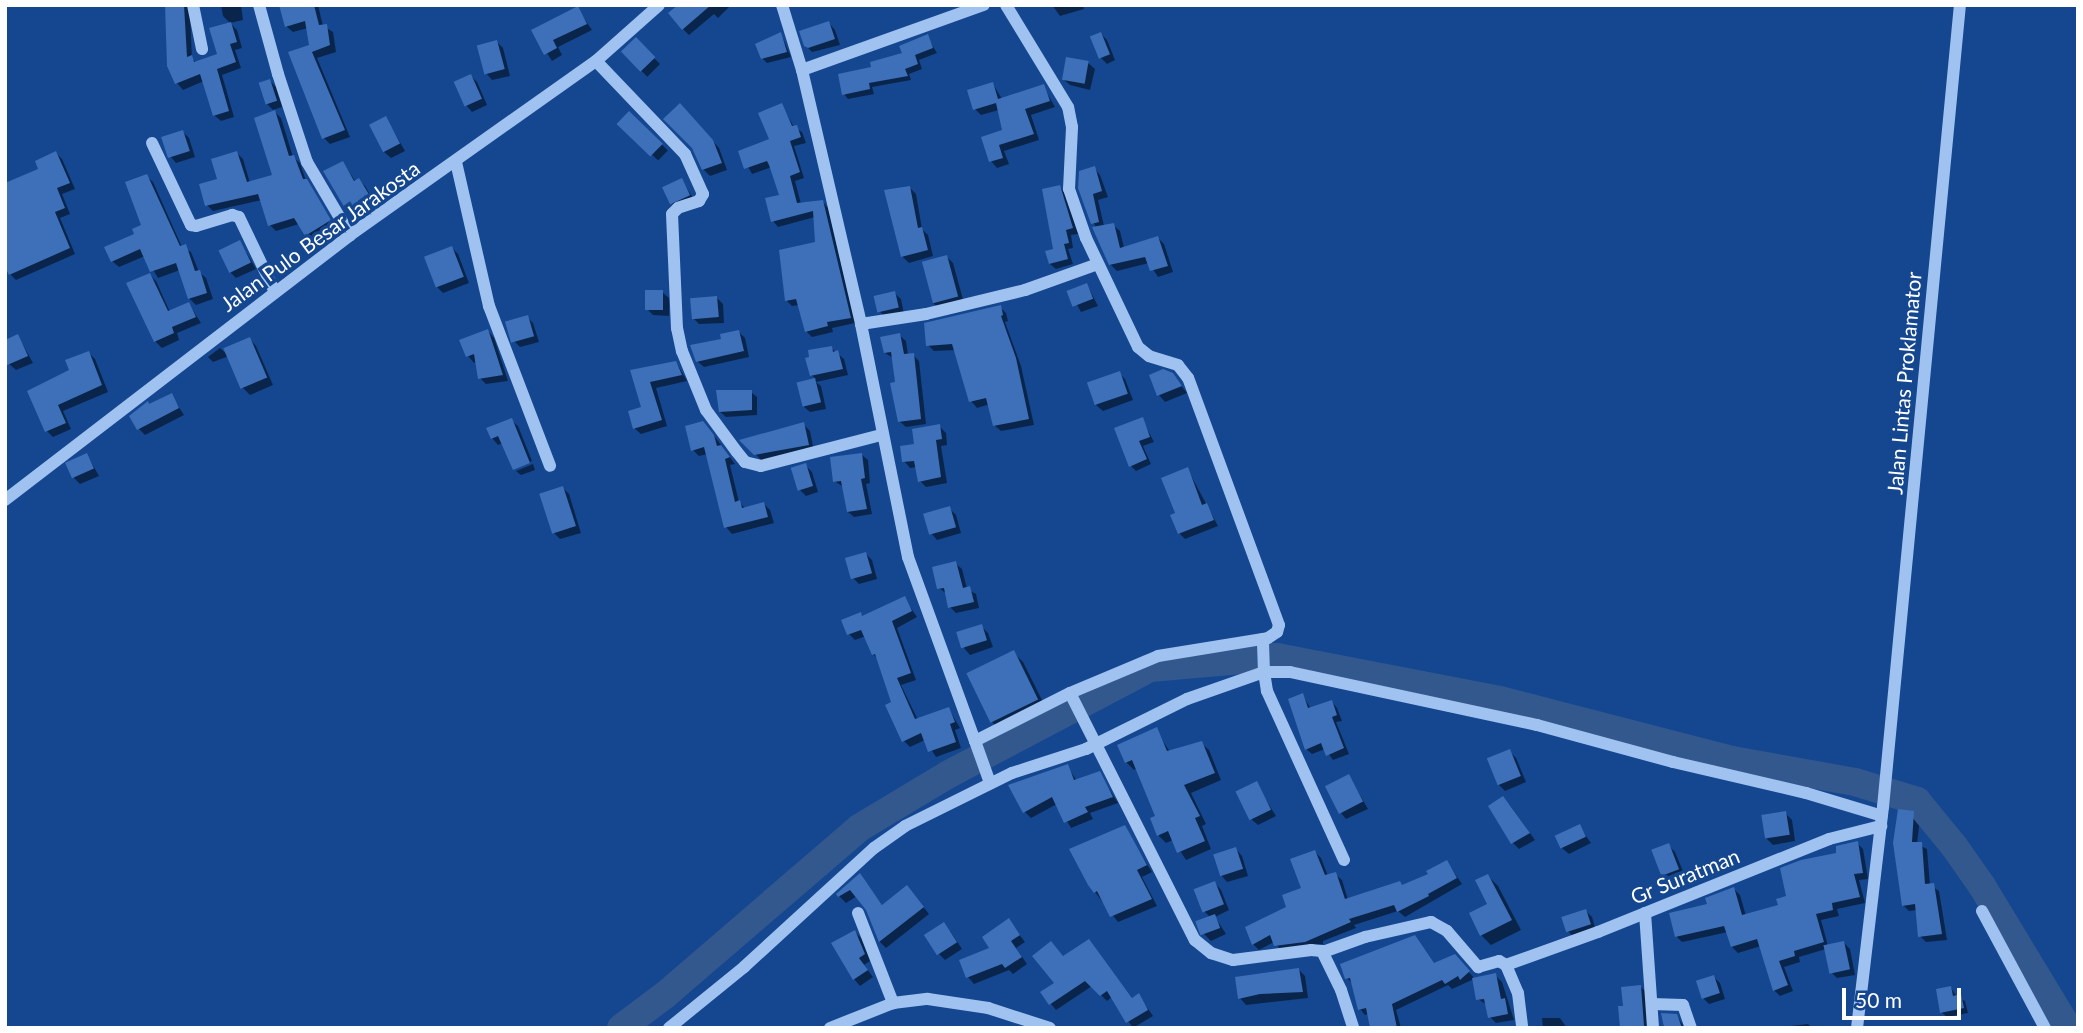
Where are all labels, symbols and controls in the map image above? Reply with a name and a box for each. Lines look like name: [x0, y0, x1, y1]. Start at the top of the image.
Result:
street label: Jalan Pulo Besar Jarakosta: [215, 155, 425, 317]
street label: Jalan Lintas Proklamator: [1882, 271, 1926, 495]
street label: Gr Suratman: [1627, 843, 1743, 909]
scale bar: [1845, 974, 1964, 1018]
text: 50 m: [1855, 987, 1902, 1012]

